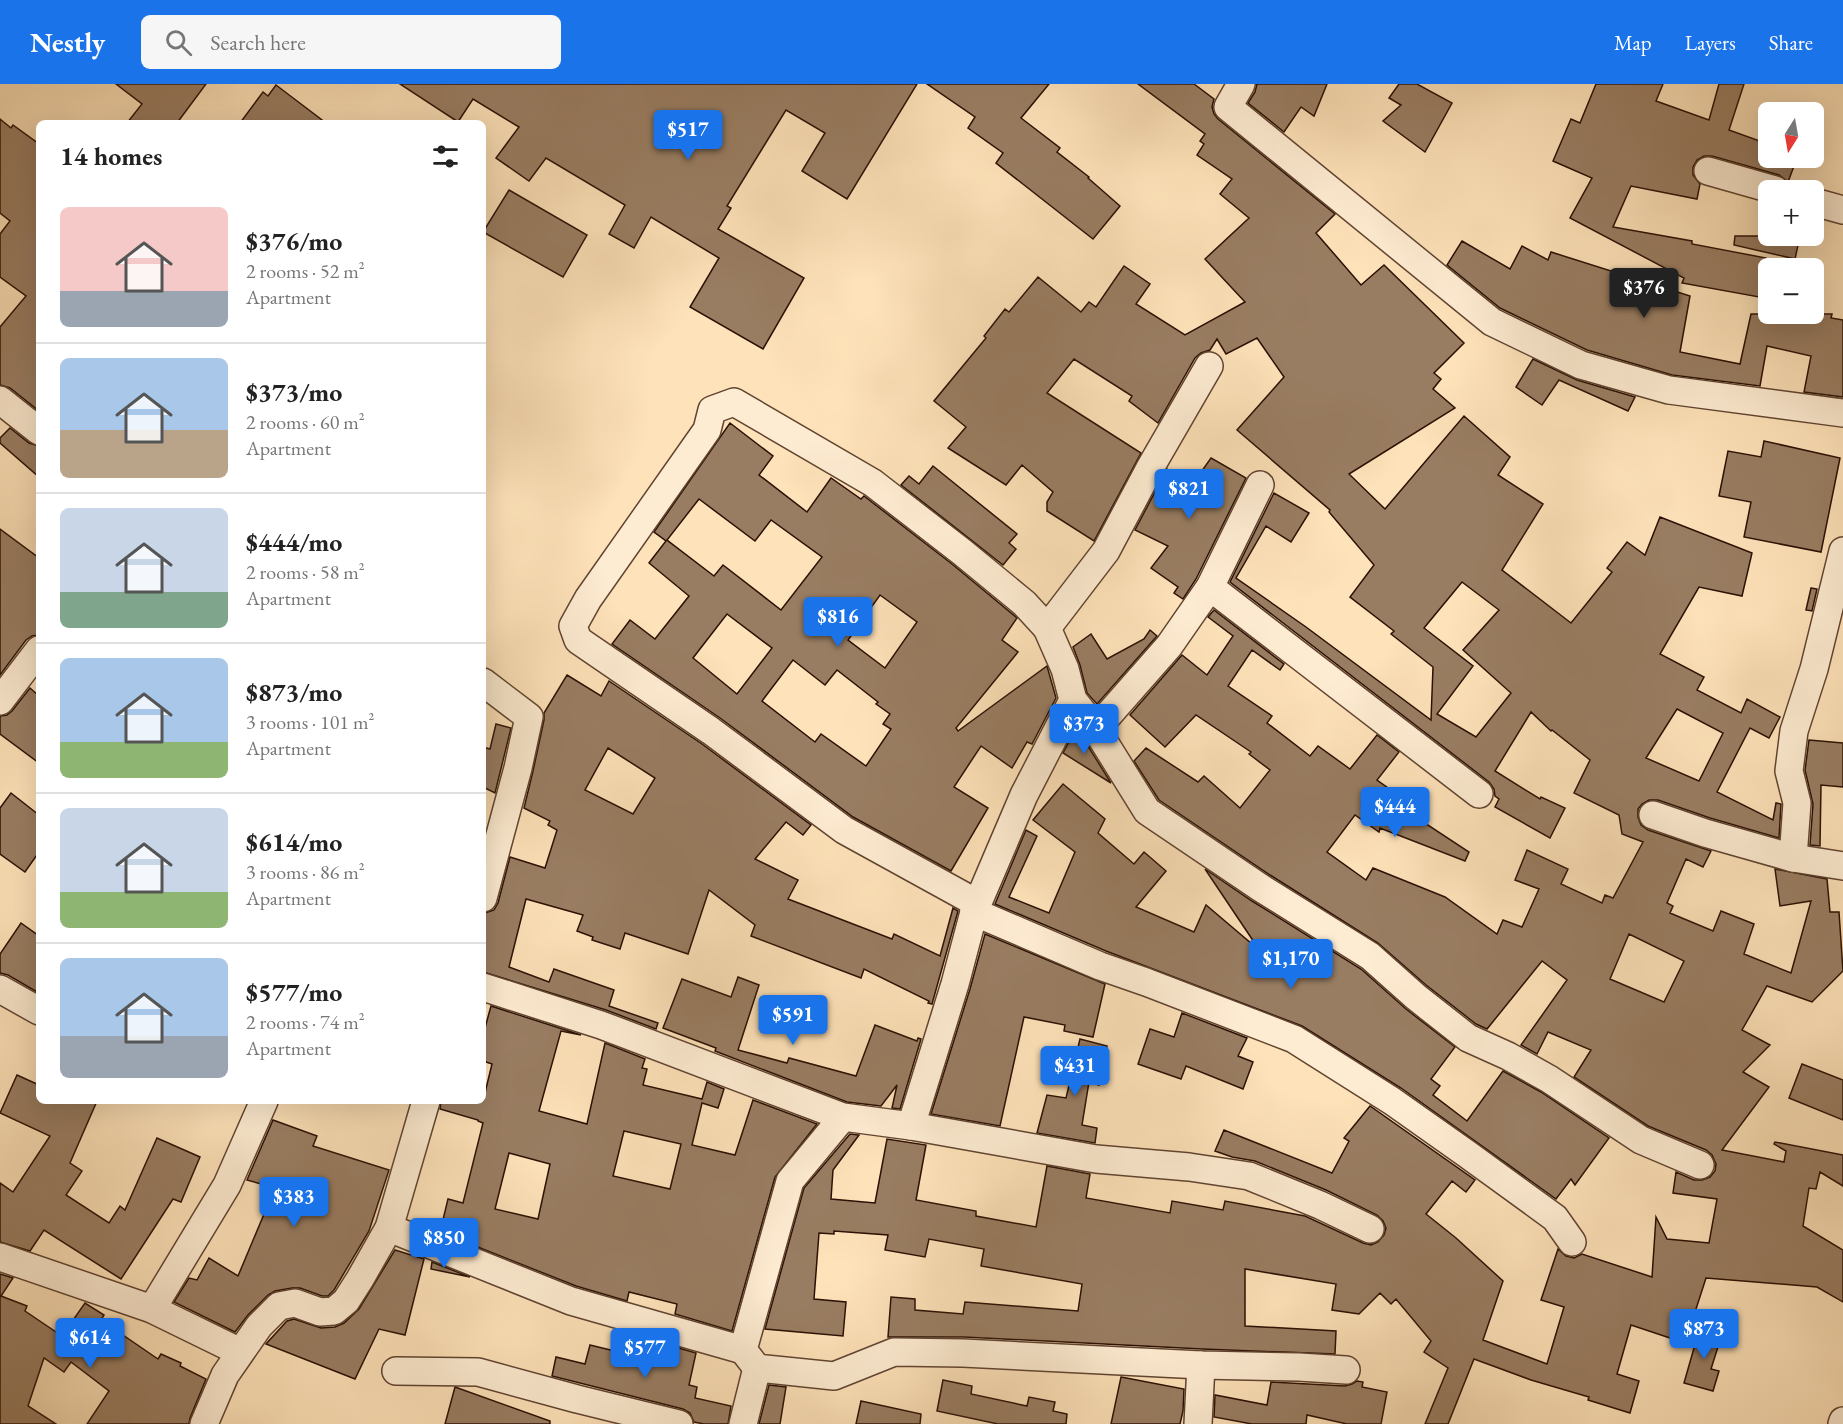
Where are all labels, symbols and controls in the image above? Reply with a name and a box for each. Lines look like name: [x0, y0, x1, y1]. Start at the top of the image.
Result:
search box: [141, 15, 561, 69]
text: Nestly: [30, 24, 105, 60]
icon: search: [162, 26, 195, 59]
text: Search here: [210, 28, 306, 57]
text: Map: [1614, 29, 1652, 56]
text: Layers: [1685, 29, 1736, 56]
text: Share: [1769, 29, 1813, 56]
north arrow: [1758, 102, 1824, 168]
map controls: [1758, 102, 1824, 324]
pin: $517: [652, 110, 724, 161]
text: $517: [668, 116, 708, 142]
text: 14 homes: [60, 139, 162, 173]
icon: filters: [429, 140, 462, 173]
button: +: [1758, 180, 1824, 246]
text: $376/mo: [246, 224, 342, 258]
icon: home: [108, 231, 180, 303]
text: 2 rooms · 52 m²: [246, 258, 365, 284]
button: −: [1758, 258, 1824, 324]
pin: $376: [1608, 268, 1680, 319]
text: $376: [1624, 274, 1664, 300]
text: Apartment: [246, 284, 331, 310]
text: $373/mo: [246, 375, 342, 409]
icon: home: [108, 382, 180, 454]
text: 2 rooms · 60 m²: [246, 409, 365, 435]
text: Apartment: [246, 435, 331, 461]
pin: $821: [1153, 469, 1225, 520]
text: $821: [1169, 475, 1209, 501]
text: $444/mo: [246, 525, 342, 559]
icon: home: [108, 532, 180, 604]
text: 2 rooms · 58 m²: [246, 559, 365, 585]
text: Apartment: [246, 585, 331, 611]
pin: $816: [802, 597, 874, 648]
text: $816: [818, 603, 858, 629]
text: $873/mo: [246, 675, 342, 709]
icon: home: [108, 682, 180, 754]
pin: $373: [1048, 704, 1120, 755]
text: 3 rooms · 101 m²: [246, 709, 374, 735]
text: $373: [1064, 710, 1104, 736]
text: Apartment: [246, 735, 331, 761]
pin: $444: [1359, 787, 1431, 838]
text: $444: [1375, 793, 1415, 819]
text: $614/mo: [246, 825, 342, 859]
icon: home: [108, 832, 180, 904]
text: 3 rooms · 86 m²: [246, 859, 365, 885]
text: Apartment: [246, 885, 331, 911]
pin: $1,170: [1242, 939, 1340, 990]
text: $1,170: [1263, 945, 1319, 971]
text: $577/mo: [246, 975, 342, 1009]
icon: home: [108, 982, 180, 1054]
pin: $591: [757, 995, 829, 1046]
text: $591: [773, 1001, 813, 1027]
text: 2 rooms · 74 m²: [246, 1009, 365, 1035]
text: Apartment: [246, 1035, 331, 1061]
pin: $431: [1039, 1046, 1111, 1097]
text: $431: [1055, 1052, 1095, 1078]
pin: $383: [258, 1177, 330, 1228]
text: $383: [274, 1183, 314, 1209]
pin: $850: [408, 1218, 480, 1269]
text: $850: [424, 1224, 464, 1250]
pin: $873: [1668, 1309, 1740, 1360]
text: $873: [1684, 1315, 1724, 1341]
pin: $614: [54, 1318, 126, 1369]
text: $614: [70, 1324, 110, 1350]
pin: $577: [609, 1328, 681, 1379]
text: $577: [625, 1334, 665, 1360]

